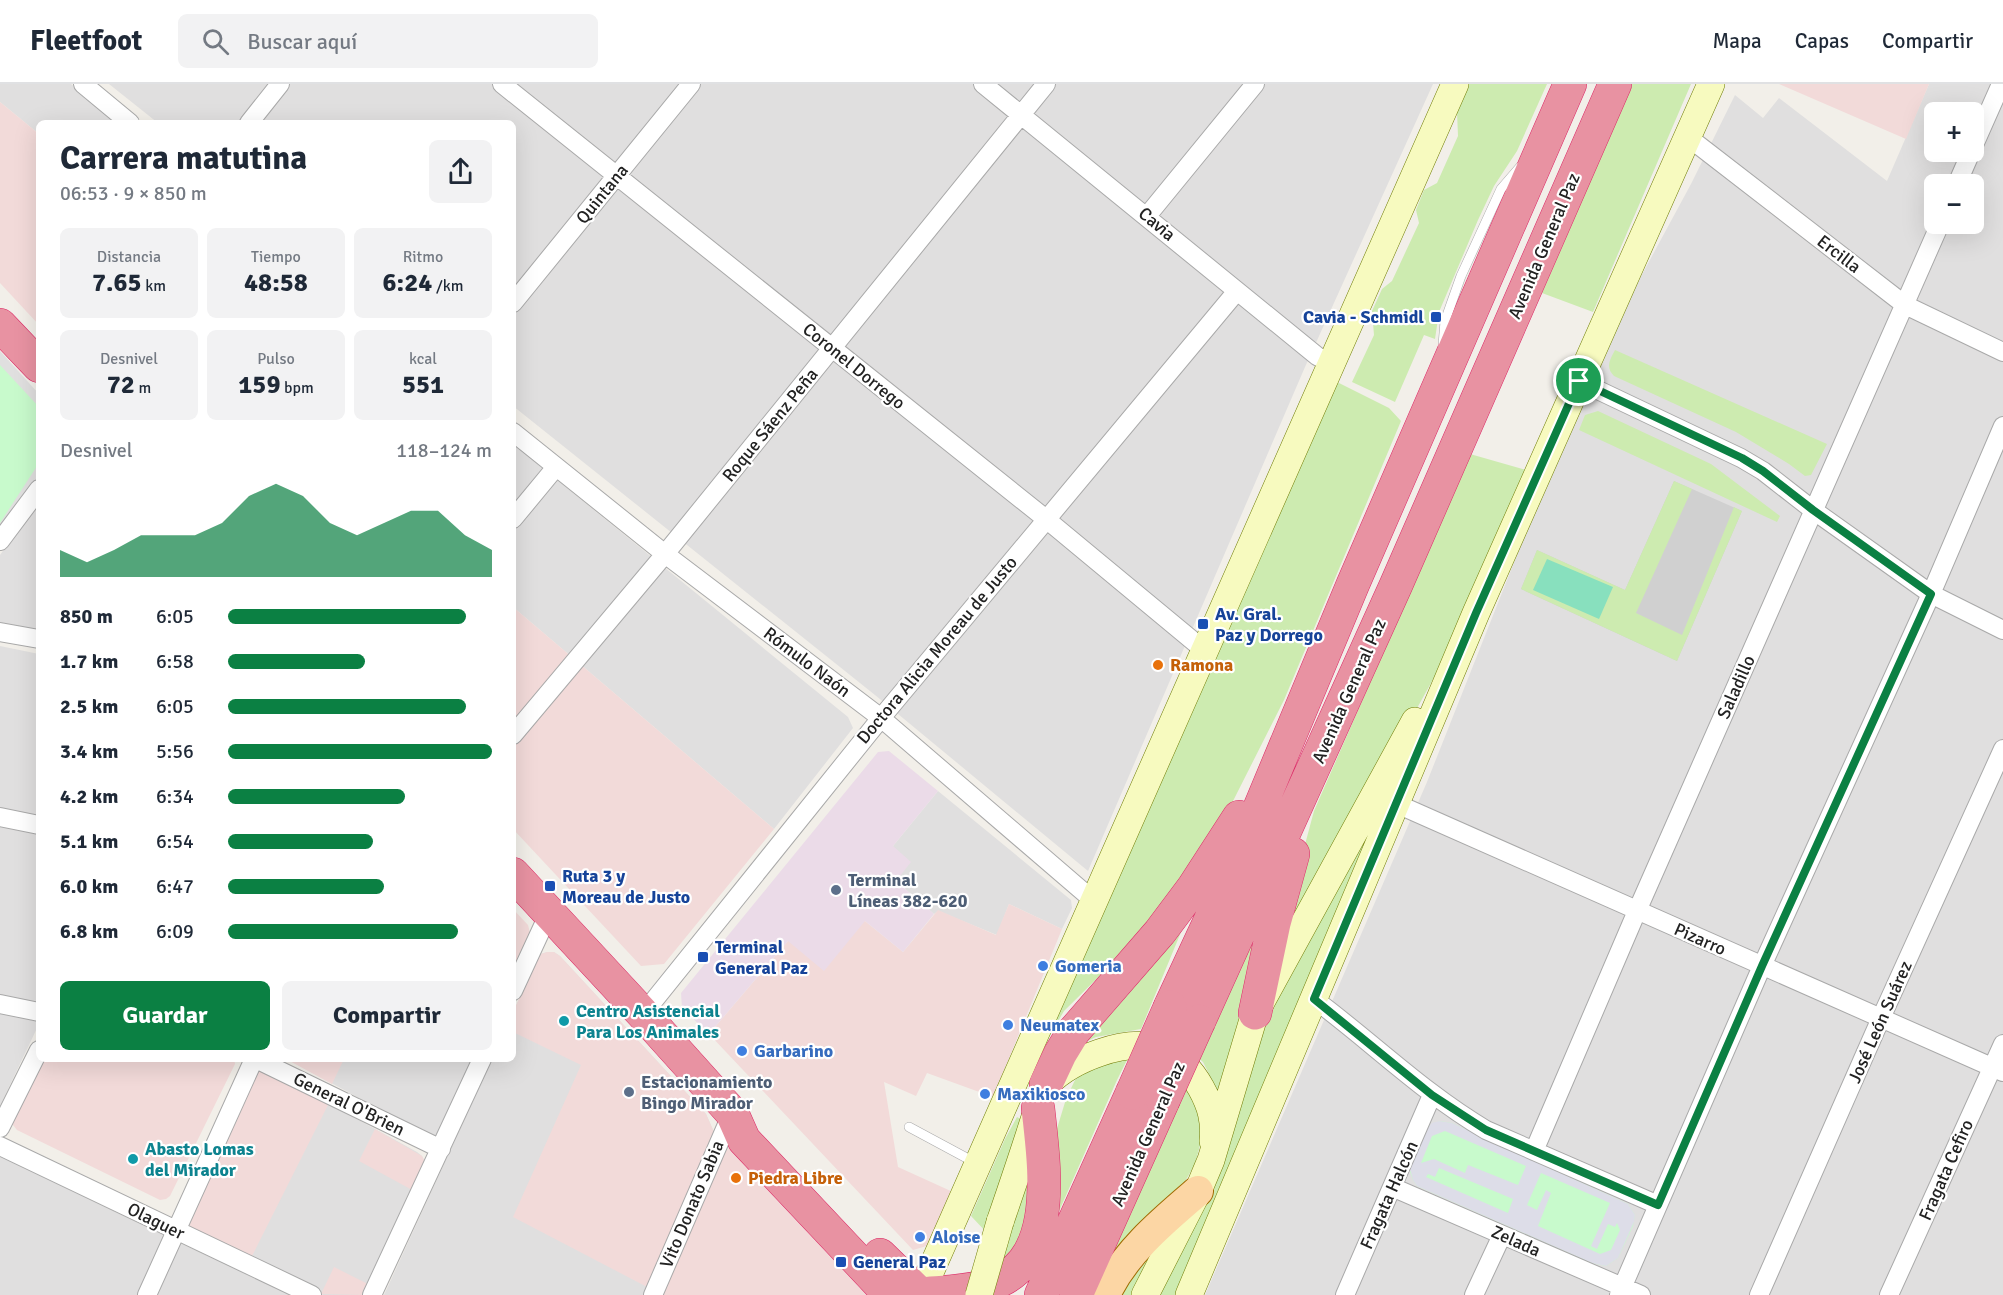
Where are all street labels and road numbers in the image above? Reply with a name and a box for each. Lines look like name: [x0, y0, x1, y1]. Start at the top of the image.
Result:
street label: Quintana: [571, 160, 633, 228]
street label: Avenida General Paz: [1503, 170, 1585, 322]
street label: Cavia: [1134, 202, 1180, 246]
street label: Ercilla: [1813, 230, 1865, 278]
street label: Coronel Dorrego: [798, 318, 910, 414]
street label: Roque Sáenz Peña: [717, 364, 823, 486]
street label: Doctora Alicia Moreau de Justo: [852, 552, 1022, 748]
street label: Avenida General Paz: [1307, 615, 1391, 767]
street label: Rómulo Naón: [759, 622, 855, 702]
street label: Saladillo: [1712, 652, 1760, 722]
street label: Pizarro: [1671, 918, 1729, 960]
street label: José León Suárez: [1843, 957, 1917, 1087]
street label: Avenida General Paz: [1106, 1058, 1190, 1210]
street label: General O'Brien: [290, 1068, 408, 1140]
street label: Fragata Cefiro: [1914, 1116, 1978, 1224]
street label: Vito Donato Sabia: [655, 1137, 729, 1271]
street label: Fragata Halcón: [1355, 1137, 1423, 1253]
street label: Olaguer: [124, 1198, 189, 1244]
street label: Zelada: [1488, 1220, 1544, 1262]

